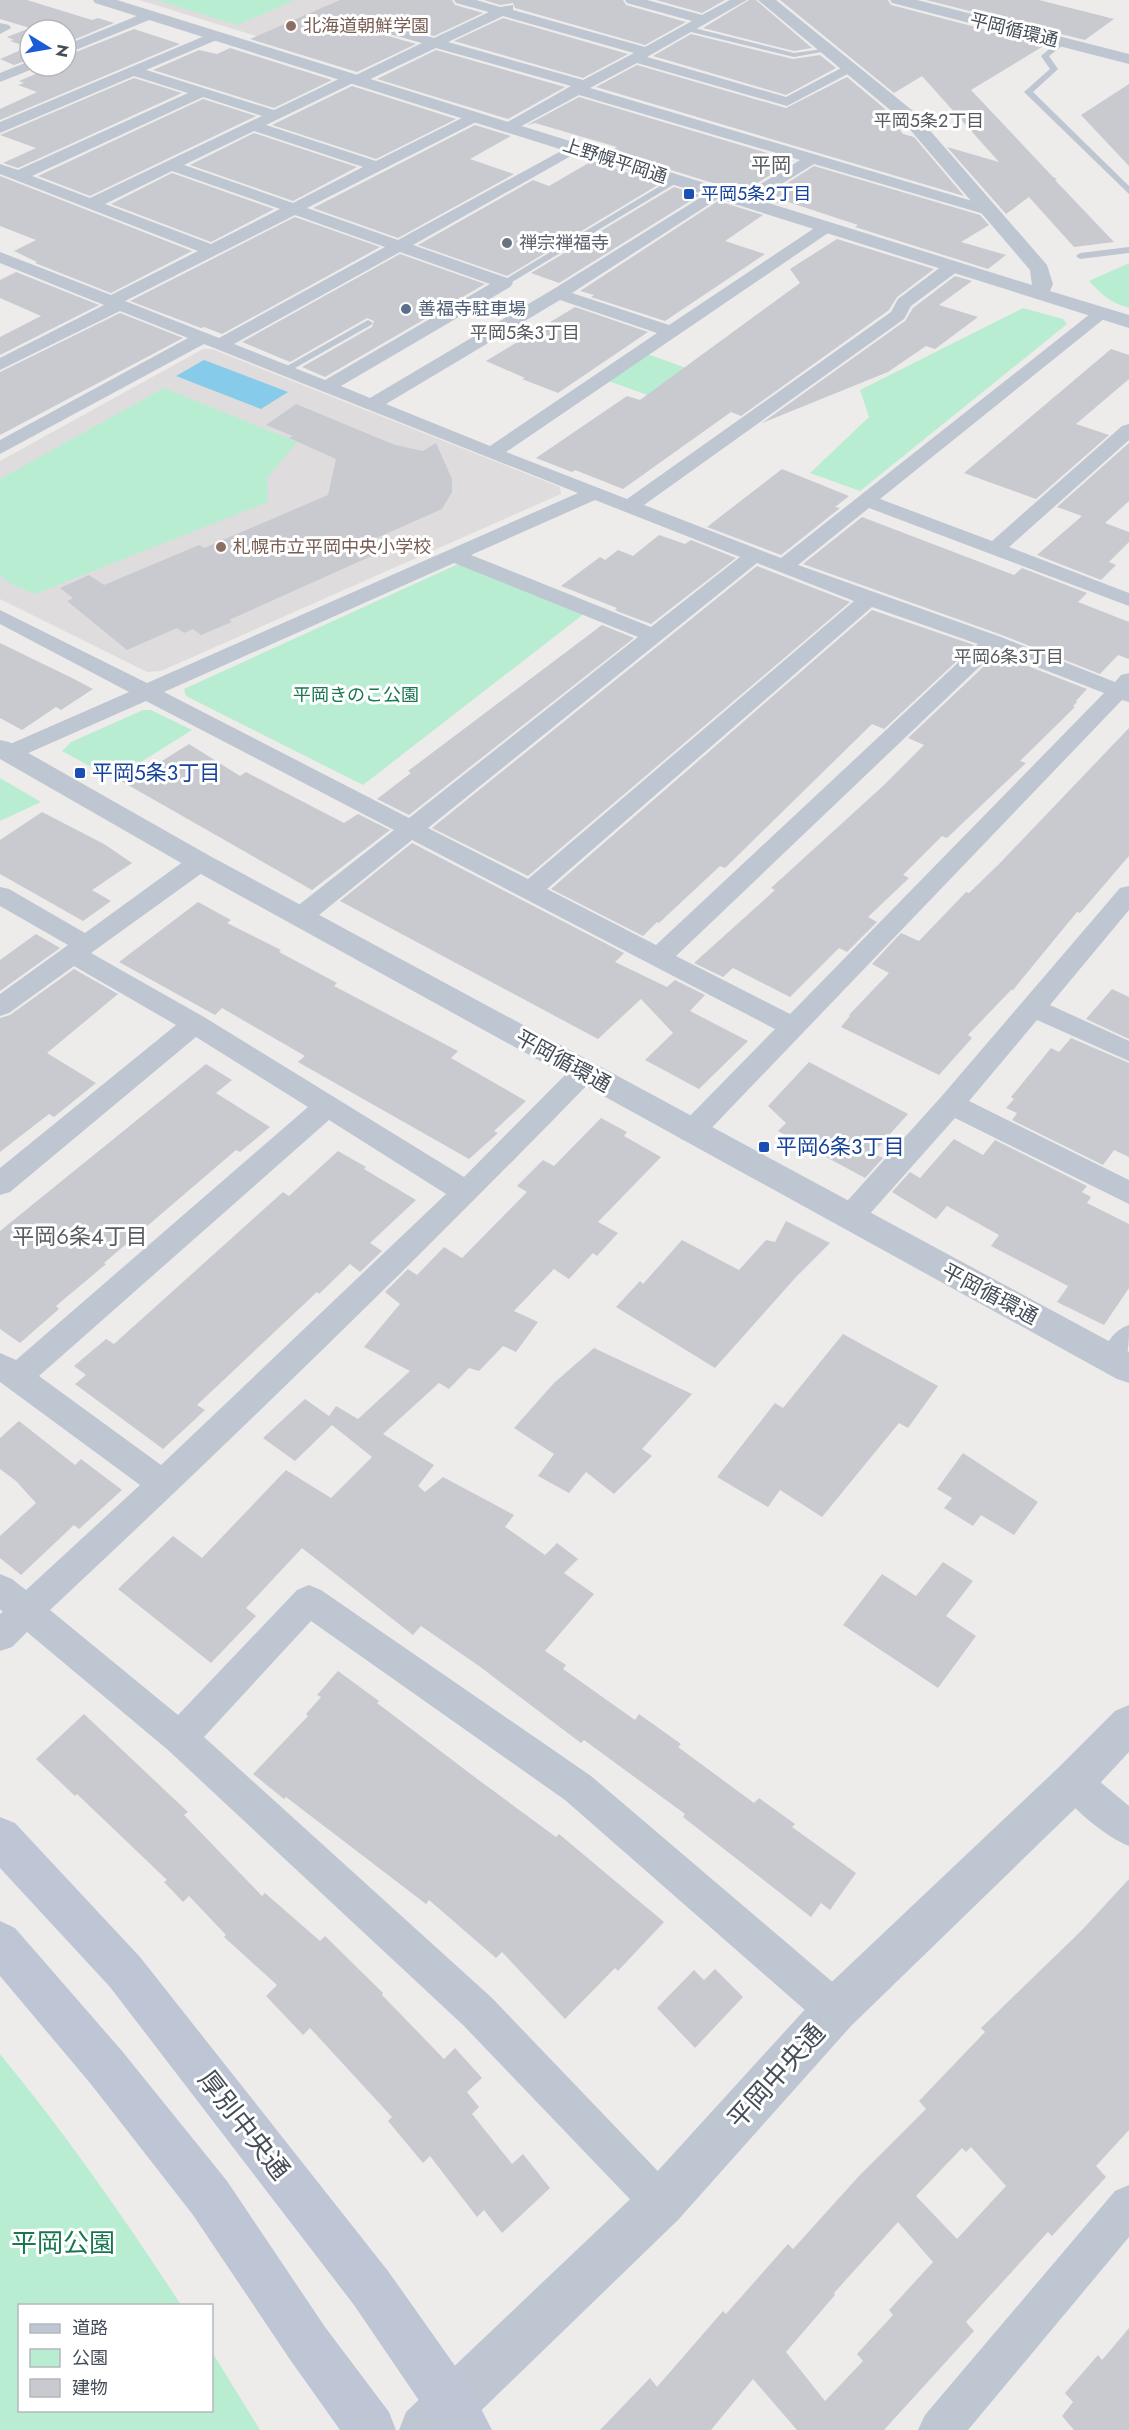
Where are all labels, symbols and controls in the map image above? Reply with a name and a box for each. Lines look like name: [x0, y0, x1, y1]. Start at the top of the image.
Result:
street label: 平岡循環通: [967, 6, 1061, 54]
place label: 北海道朝鮮学園: [303, 13, 429, 39]
north arrow: [18, 18, 78, 78]
marker: 北海道朝鮮学園: [284, 19, 298, 33]
text: N: [50, 42, 75, 59]
district label: 平岡5条2丁目: [874, 108, 984, 134]
street label: 上野幌平岡通: [560, 132, 670, 190]
district label: 平岡: [751, 151, 791, 180]
place label: 平岡5条2丁目: [701, 181, 811, 207]
marker: 平岡5条2丁目: [682, 187, 696, 201]
place label: 禅宗禅福寺: [519, 230, 609, 256]
marker: 禅宗禅福寺: [500, 236, 514, 250]
place label: 善福寺駐車場: [418, 296, 526, 322]
marker: 善福寺駐車場: [399, 302, 413, 316]
district label: 平岡5条3丁目: [470, 320, 580, 346]
place label: 札幌市立平岡中央小学校: [233, 534, 431, 560]
marker: 札幌市立平岡中央小学校: [214, 540, 228, 554]
district label: 平岡6条3丁目: [954, 644, 1064, 670]
park label: 平岡きのこ公園: [293, 682, 419, 708]
place label: 平岡5条3丁目: [92, 758, 220, 788]
marker: 平岡5条3丁目: [73, 766, 87, 780]
street label: 平岡循環通: [510, 1022, 616, 1100]
place label: 平岡6条3丁目: [776, 1132, 905, 1162]
marker: 平岡6条3丁目: [757, 1140, 771, 1154]
district label: 平岡6条4丁目: [12, 1220, 148, 1252]
street label: 平岡循環通: [937, 1256, 1043, 1332]
street label: 平岡中央通: [718, 2015, 834, 2137]
street label: 厚別中央通: [189, 2062, 299, 2188]
park label: 平岡公園: [11, 2224, 115, 2262]
legend: [18, 2304, 213, 2412]
text: 道路: [72, 2315, 108, 2341]
text: 公園: [72, 2345, 108, 2371]
text: 建物: [72, 2375, 108, 2401]

